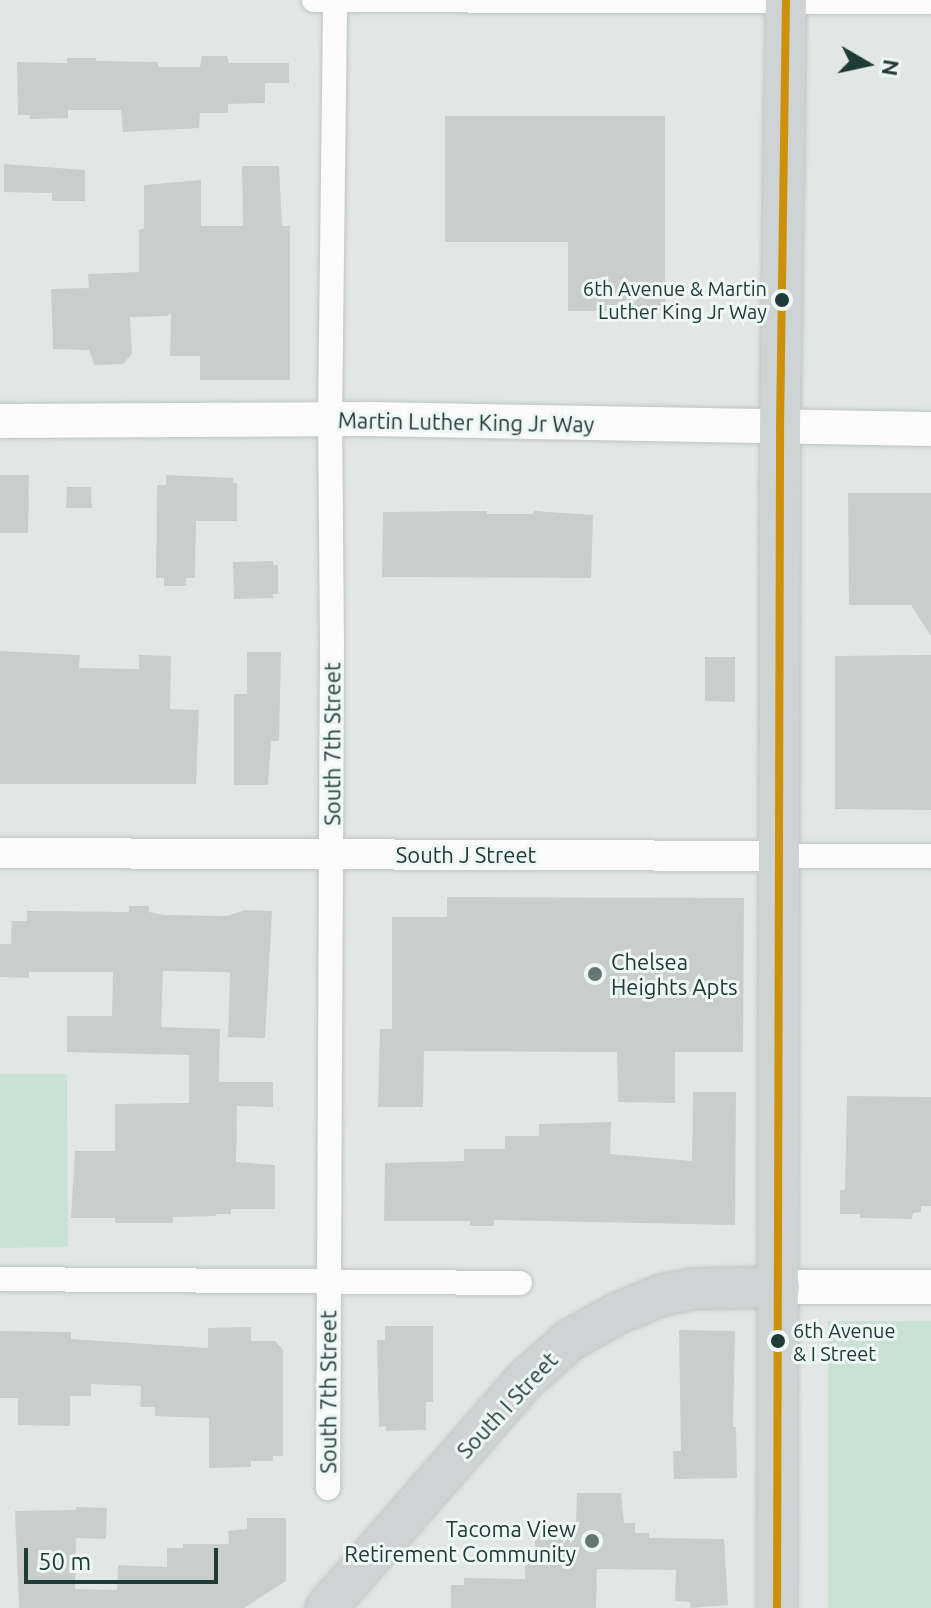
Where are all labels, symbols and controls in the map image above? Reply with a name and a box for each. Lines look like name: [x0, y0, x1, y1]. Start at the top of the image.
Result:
north arrow: [827, 24, 907, 104]
text: N: [878, 58, 905, 78]
place label: 6th Avenue & Martin Luther King Jr Way: [583, 276, 767, 323]
marker: 6th Avenue & Martin Luther King Jr Way: [774, 292, 790, 308]
street label: Martin Luther King Jr Way: [338, 407, 594, 437]
street label: South 7th Street: [319, 662, 345, 826]
street label: South J Street: [396, 842, 536, 868]
place label: Chelsea Heights Apts: [611, 948, 738, 1000]
marker: Chelsea Heights Apts: [586, 965, 604, 983]
street label: South 7th Street: [315, 1310, 341, 1474]
place label: 6th Avenue & I Street: [793, 1318, 896, 1365]
marker: 6th Avenue & I Street: [770, 1333, 786, 1349]
street label: South I Street: [451, 1347, 563, 1463]
place label: Tacoma View Retirement Community: [344, 1515, 576, 1566]
scale bar: [28, 1532, 222, 1582]
marker: Tacoma View Retirement Community: [583, 1532, 601, 1550]
text: 50 m: [38, 1548, 91, 1575]

